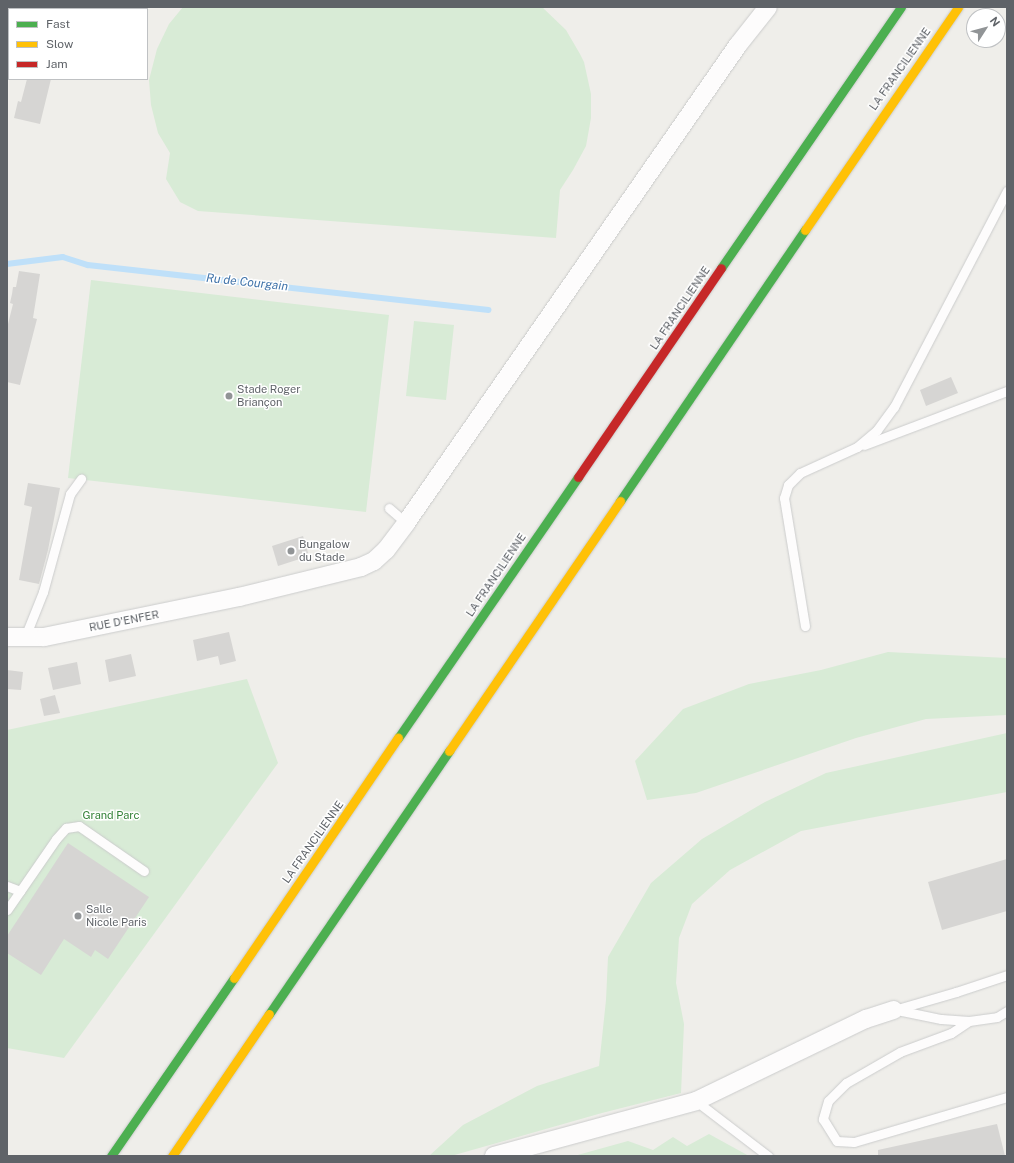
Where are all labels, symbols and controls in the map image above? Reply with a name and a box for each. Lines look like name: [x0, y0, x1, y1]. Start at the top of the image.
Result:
legend: [8, 8, 148, 80]
north arrow: [966, 8, 1006, 48]
text: N: [988, 15, 1002, 29]
text: Fast: [46, 17, 70, 31]
street label: LA FRANCILIENNE: [867, 25, 933, 113]
text: Slow: [46, 37, 73, 51]
text: Jam: [46, 57, 68, 71]
street label: LA FRANCILIENNE: [647, 264, 713, 352]
water label: Ru de Courgain: [205, 272, 289, 294]
place label: Stade Roger Briançon: [237, 383, 301, 409]
marker: Stade Roger Briançon: [224, 391, 234, 401]
street label: LA FRANCILIENNE: [463, 531, 529, 619]
place label: Bungalow du Stade: [299, 538, 350, 564]
marker: Bungalow du Stade: [286, 546, 296, 556]
street label: RUE D'ENFER: [88, 608, 160, 634]
street label: LA FRANCILIENNE: [280, 798, 346, 886]
park label: Grand Parc: [83, 808, 139, 822]
place label: Salle Nicole Paris: [86, 903, 147, 929]
marker: Salle Nicole Paris: [73, 911, 83, 921]

